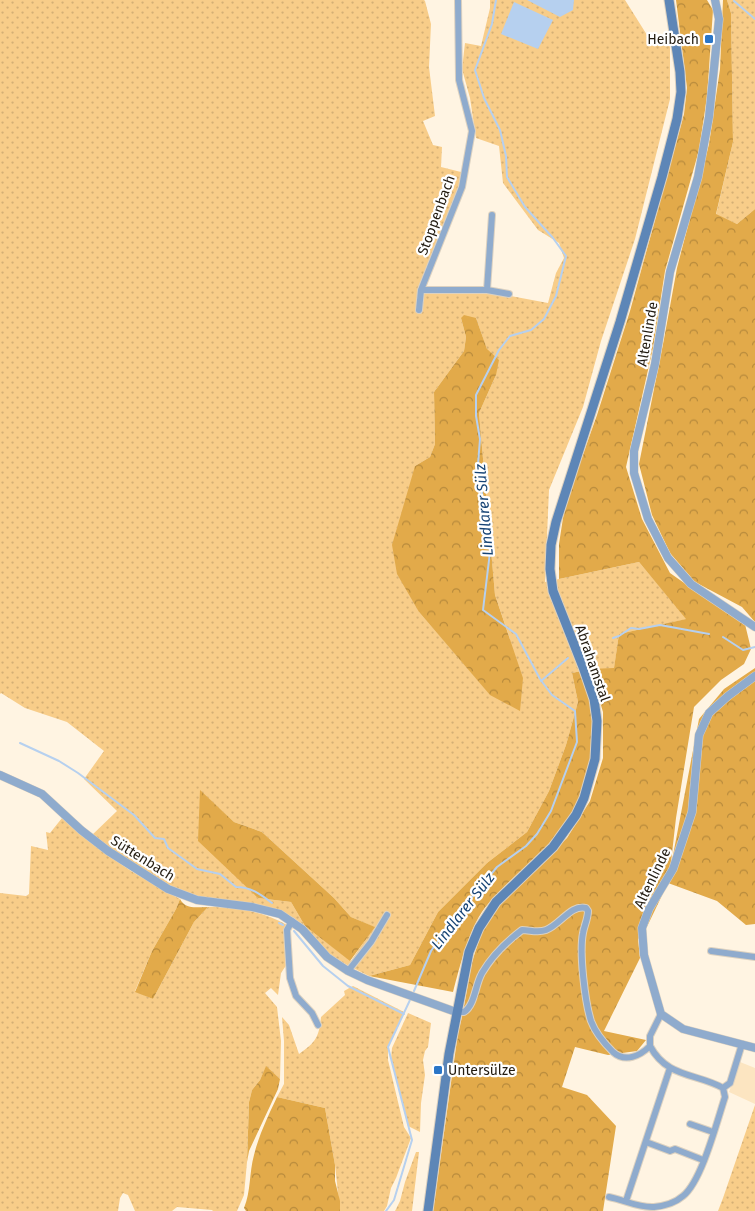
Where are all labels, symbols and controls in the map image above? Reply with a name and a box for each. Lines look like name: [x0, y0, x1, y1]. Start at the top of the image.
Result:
place label: Heibach: [647, 31, 699, 48]
marker: Heibach: [703, 33, 715, 45]
street label: Stoppenbach: [414, 173, 459, 257]
street label: Altenlinde: [633, 301, 662, 368]
water label: Lindlarer Sülz: [471, 463, 497, 557]
street label: Abrahamstal: [572, 623, 614, 704]
street label: Süttenbach: [108, 832, 178, 885]
street label: Altenlinde: [631, 845, 674, 911]
water label: Lindlarer Sülz: [428, 869, 499, 953]
place label: Untersülze: [448, 1062, 516, 1079]
marker: Untersülze: [432, 1064, 444, 1076]

